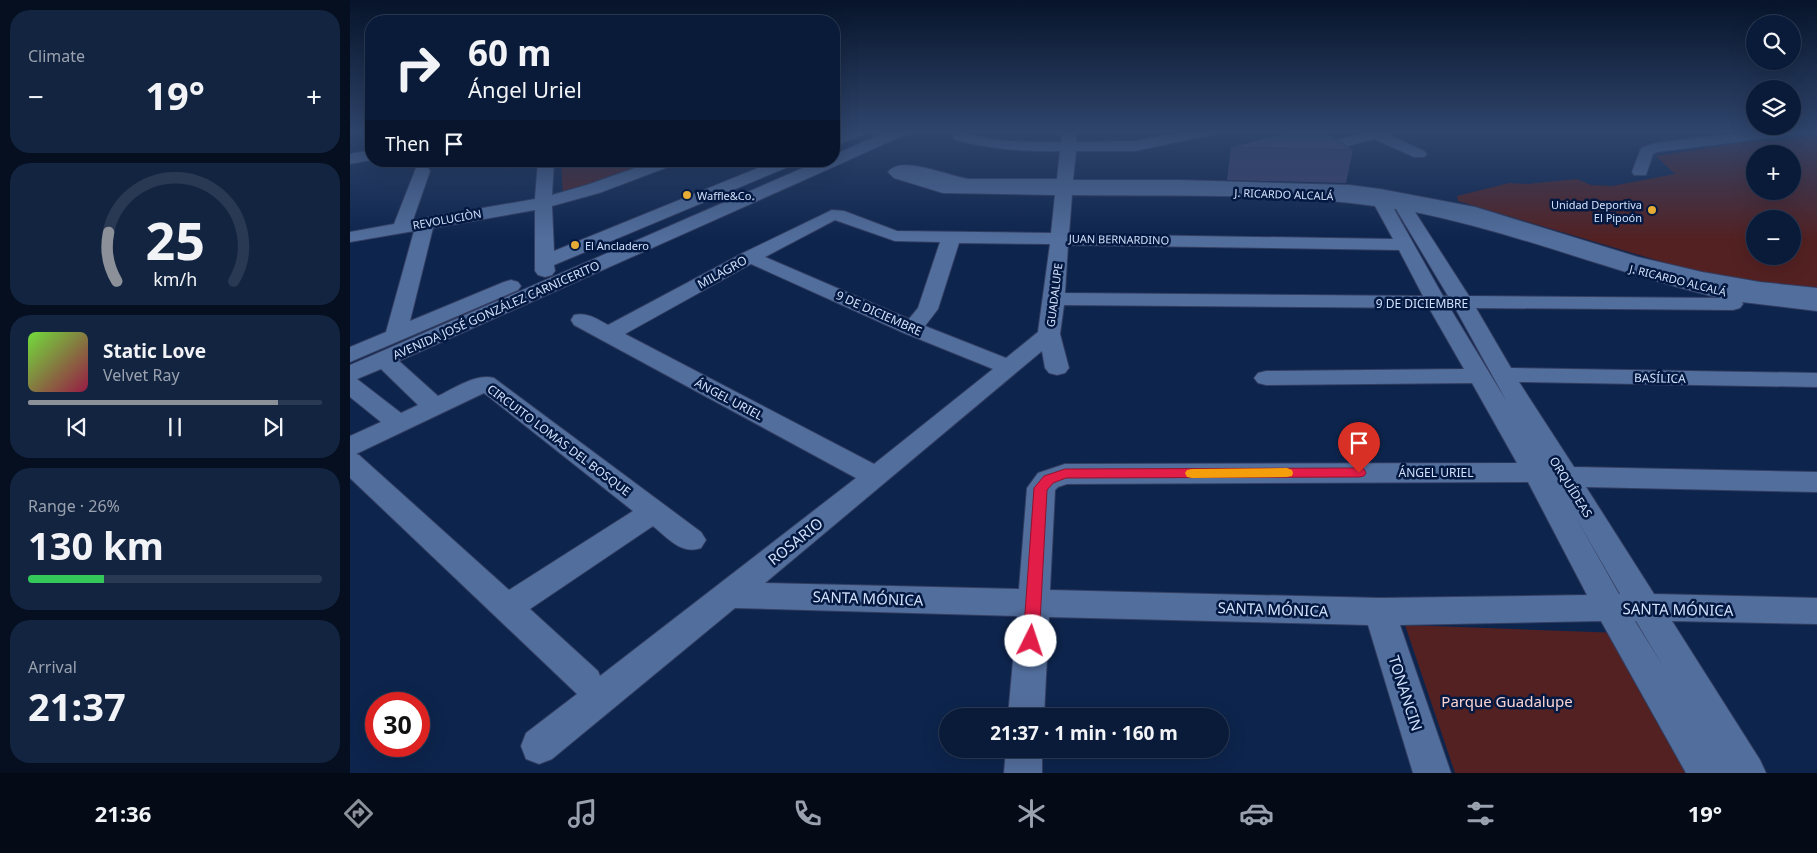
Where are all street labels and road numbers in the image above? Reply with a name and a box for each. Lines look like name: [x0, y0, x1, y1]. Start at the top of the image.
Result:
street label: J. RICARDO ALCALÁ: [1233, 185, 1335, 203]
street label: REVOLUCIÒN: [412, 206, 482, 232]
street label: JUAN BERNARDINO: [1068, 231, 1169, 247]
street label: MILAGRO: [694, 251, 750, 293]
street label: AVENIDA JOSÉ GONZÁLEZ CARNICERITO: [390, 257, 602, 363]
street label: J. RICARDO ALCALÁ: [1627, 261, 1729, 299]
street label: GUADALUPE: [1043, 262, 1065, 328]
street label: 9 DE DICIEMBRE: [833, 286, 925, 340]
street label: 9 DE DICIEMBRE: [1376, 295, 1468, 312]
street label: BASÍLICA: [1634, 369, 1686, 387]
street label: ÁNGEL URIEL: [692, 374, 766, 424]
street label: CIRCUITO LOMAS DEL BOSQUE: [484, 380, 634, 500]
street label: ORQUÍDEAS: [1546, 453, 1597, 521]
street label: ÁNGEL URIEL: [1399, 464, 1473, 481]
street label: ROSARIO: [763, 513, 827, 569]
street label: SANTA MÓNICA: [812, 586, 924, 610]
street label: SANTA MÓNICA: [1217, 597, 1329, 621]
street label: SANTA MÓNICA: [1622, 598, 1734, 620]
street label: TONANCIN: [1384, 653, 1428, 733]

